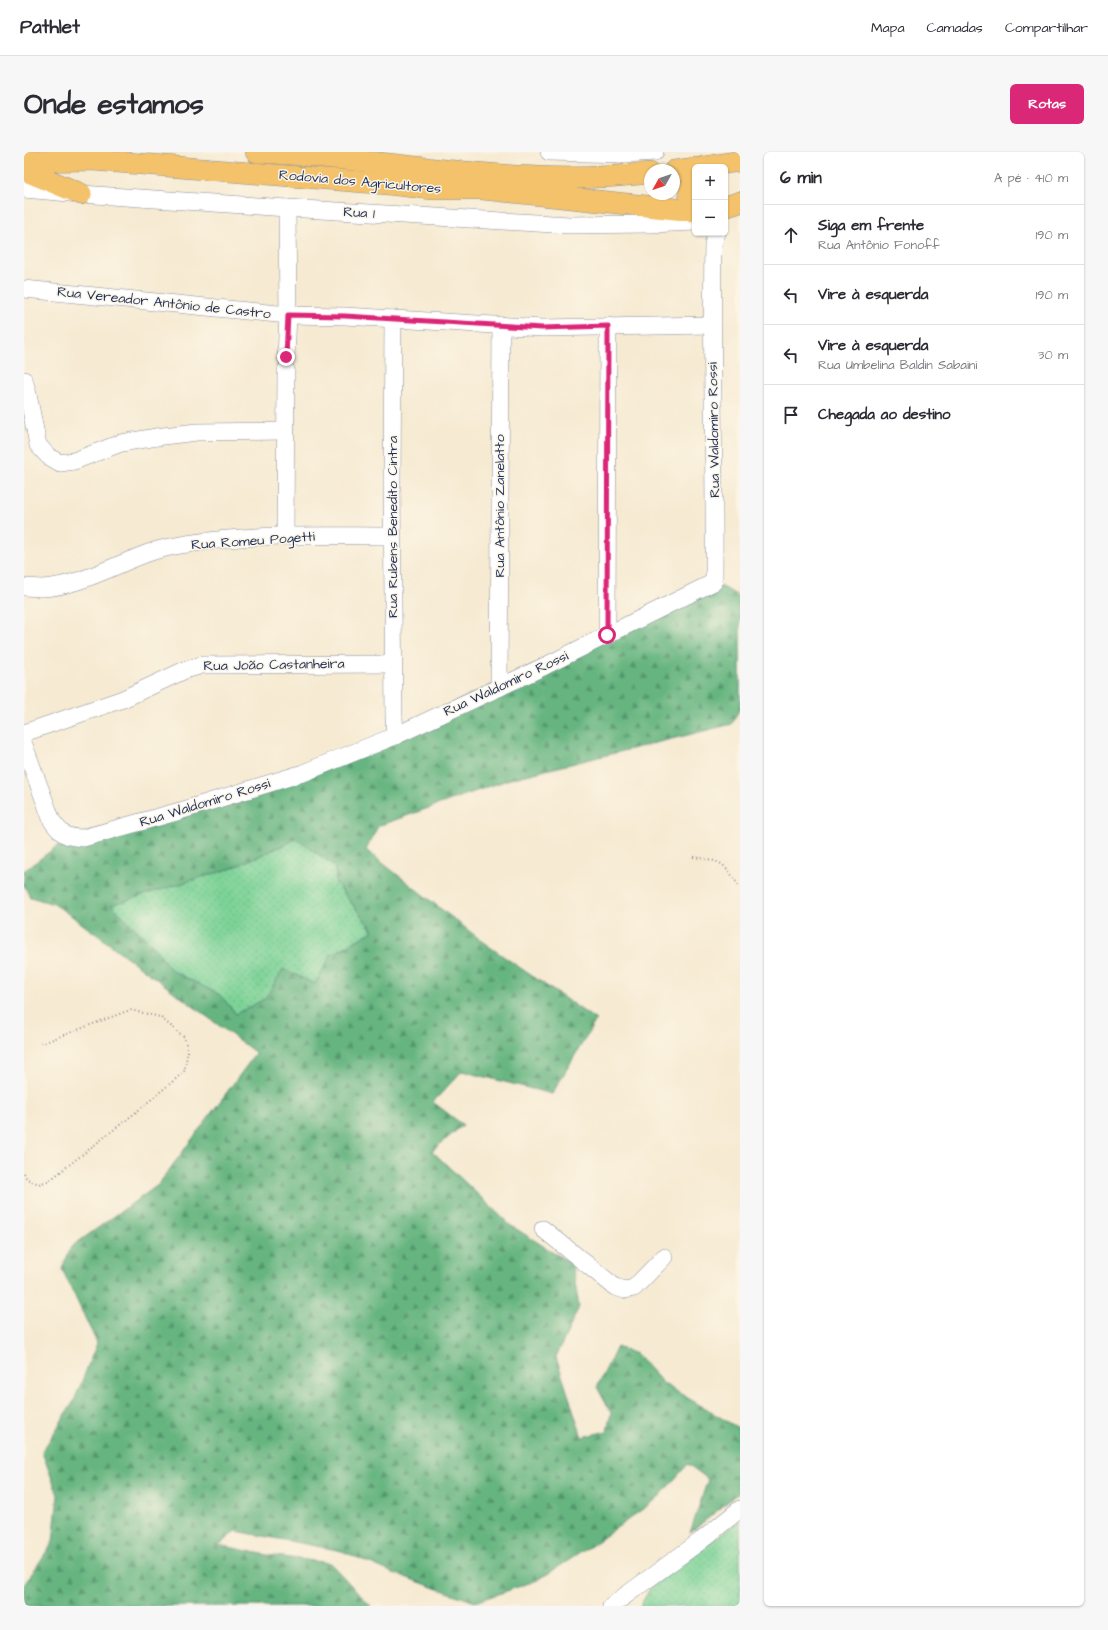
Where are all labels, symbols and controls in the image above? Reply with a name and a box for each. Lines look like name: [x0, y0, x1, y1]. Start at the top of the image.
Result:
text: Pathlet: [20, 14, 80, 41]
text: Mapa: [871, 18, 905, 38]
text: Camadas: [927, 18, 983, 38]
text: Compartilhar: [1005, 18, 1088, 38]
button: Rotas: [1010, 84, 1084, 124]
text: Onde estamos: [24, 85, 204, 124]
north arrow: [644, 164, 680, 200]
map controls: [692, 164, 728, 236]
button: +: [692, 164, 728, 200]
street label: Rodovia dos Agricultores: [278, 165, 442, 199]
text: 6 min: [780, 166, 822, 190]
text: A pé · 410 m: [994, 169, 1068, 187]
button: −: [692, 200, 728, 236]
street label: Rua 1: [343, 202, 376, 224]
text: Siga em frente: [818, 215, 924, 236]
icon: ahead: [780, 224, 802, 246]
text: 190 m: [1035, 226, 1068, 244]
text: Rua Antônio Fonoff: [818, 236, 940, 254]
street label: Rua Vereador Antônio de Castro: [56, 282, 272, 324]
icon: left: [780, 284, 802, 306]
text: Vire à esquerda: [818, 284, 928, 305]
text: 190 m: [1035, 286, 1068, 304]
text: Vire à esquerda: [818, 335, 928, 356]
icon: left: [780, 344, 802, 366]
text: 30 m: [1038, 346, 1068, 364]
route end: [277, 348, 295, 366]
text: Rua Umbelina Baldin Sabaini: [818, 356, 977, 374]
street label: Rua Waldomiro Rossi: [703, 362, 725, 498]
icon: arrive: [780, 404, 802, 426]
text: Chegada ao destino: [818, 404, 951, 425]
street label: Rua Antônio Zanelatto: [490, 434, 510, 578]
street label: Rua Rubens Benedito Cintra: [383, 436, 403, 618]
street label: Rua Romeu Pogetti: [191, 527, 315, 555]
route start: [598, 626, 616, 644]
street label: Rua Waldomiro Rossi: [440, 646, 572, 722]
street label: Rua João Castanheira: [203, 654, 345, 676]
street label: Rua Waldomiro Rossi: [137, 774, 273, 832]

